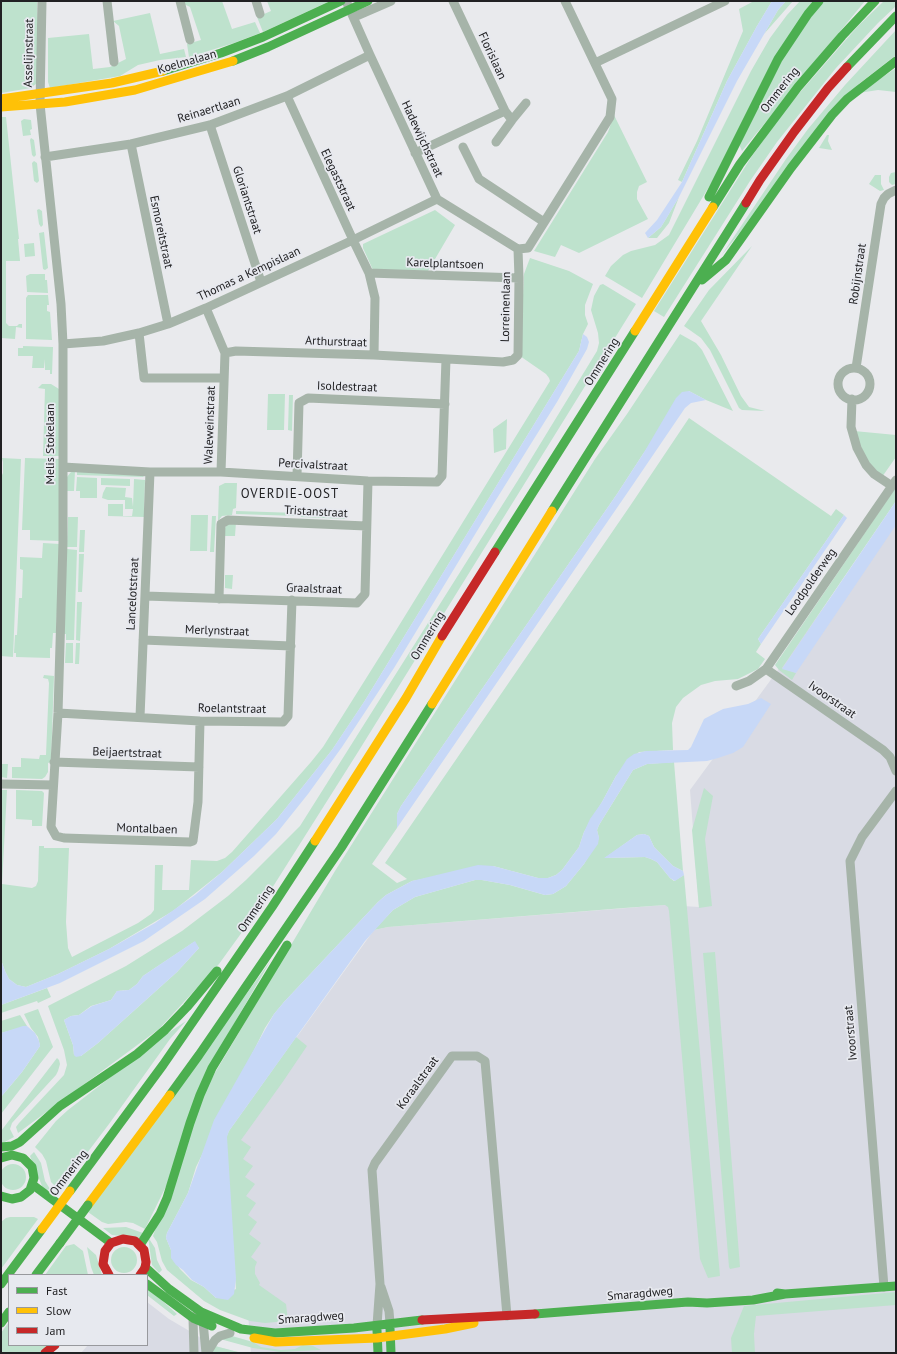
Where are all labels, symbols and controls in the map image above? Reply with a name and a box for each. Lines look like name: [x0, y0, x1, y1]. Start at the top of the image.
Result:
street label: Asselijnstraat: [21, 18, 37, 88]
street label: Florislaan: [475, 30, 509, 82]
street label: Koelmalaan: [156, 47, 218, 77]
street label: Ommering: [758, 64, 802, 116]
street label: Reinaertlaan: [176, 94, 242, 126]
street label: Hadewijchstraat: [398, 98, 446, 180]
street label: Elegaststraat: [317, 147, 359, 213]
street label: Gloriantstraat: [229, 164, 265, 236]
street label: Esmoreitstraat: [146, 194, 176, 270]
street label: Robijnstraat: [847, 242, 869, 306]
street label: Thomas a Kempislaan: [195, 244, 303, 304]
street label: Karelplantsoen: [406, 255, 484, 273]
street label: Lorreinenlaan: [498, 272, 514, 342]
street label: Arthurstraat: [305, 334, 367, 350]
street label: Ommering: [582, 335, 622, 389]
street label: Isoldestraat: [317, 379, 377, 395]
street label: Waleweinstraat: [201, 385, 219, 465]
street label: Melis Stokelaan: [44, 404, 58, 484]
street label: Percivalstraat: [278, 456, 348, 474]
district label: OVERDIE-OOST: [241, 486, 339, 502]
street label: Tristanstraat: [284, 503, 348, 521]
street label: Loodpolderweg: [782, 546, 840, 618]
street label: Lancelotstraat: [124, 557, 142, 631]
street label: Graalstraat: [286, 581, 342, 597]
street label: Ommering: [408, 609, 448, 663]
street label: Merlynstraat: [185, 623, 249, 639]
street label: Ivoorstraat: [805, 678, 859, 722]
street label: Roelantstraat: [198, 701, 266, 717]
street label: Beijaertstraat: [92, 745, 162, 761]
street label: Montalbaen: [116, 821, 178, 837]
street label: Ommering: [235, 883, 277, 935]
street label: Ivoorstraat: [841, 1005, 861, 1061]
street label: Koraalstraat: [394, 1054, 442, 1112]
street label: Ommering: [47, 1147, 91, 1199]
legend: [8, 1274, 148, 1346]
text: Fast: [46, 1283, 67, 1298]
street label: Smaragdweg: [606, 1284, 674, 1304]
text: Slow: [46, 1303, 71, 1318]
street label: Smaragdweg: [278, 1309, 344, 1327]
text: Jam: [46, 1323, 65, 1338]

